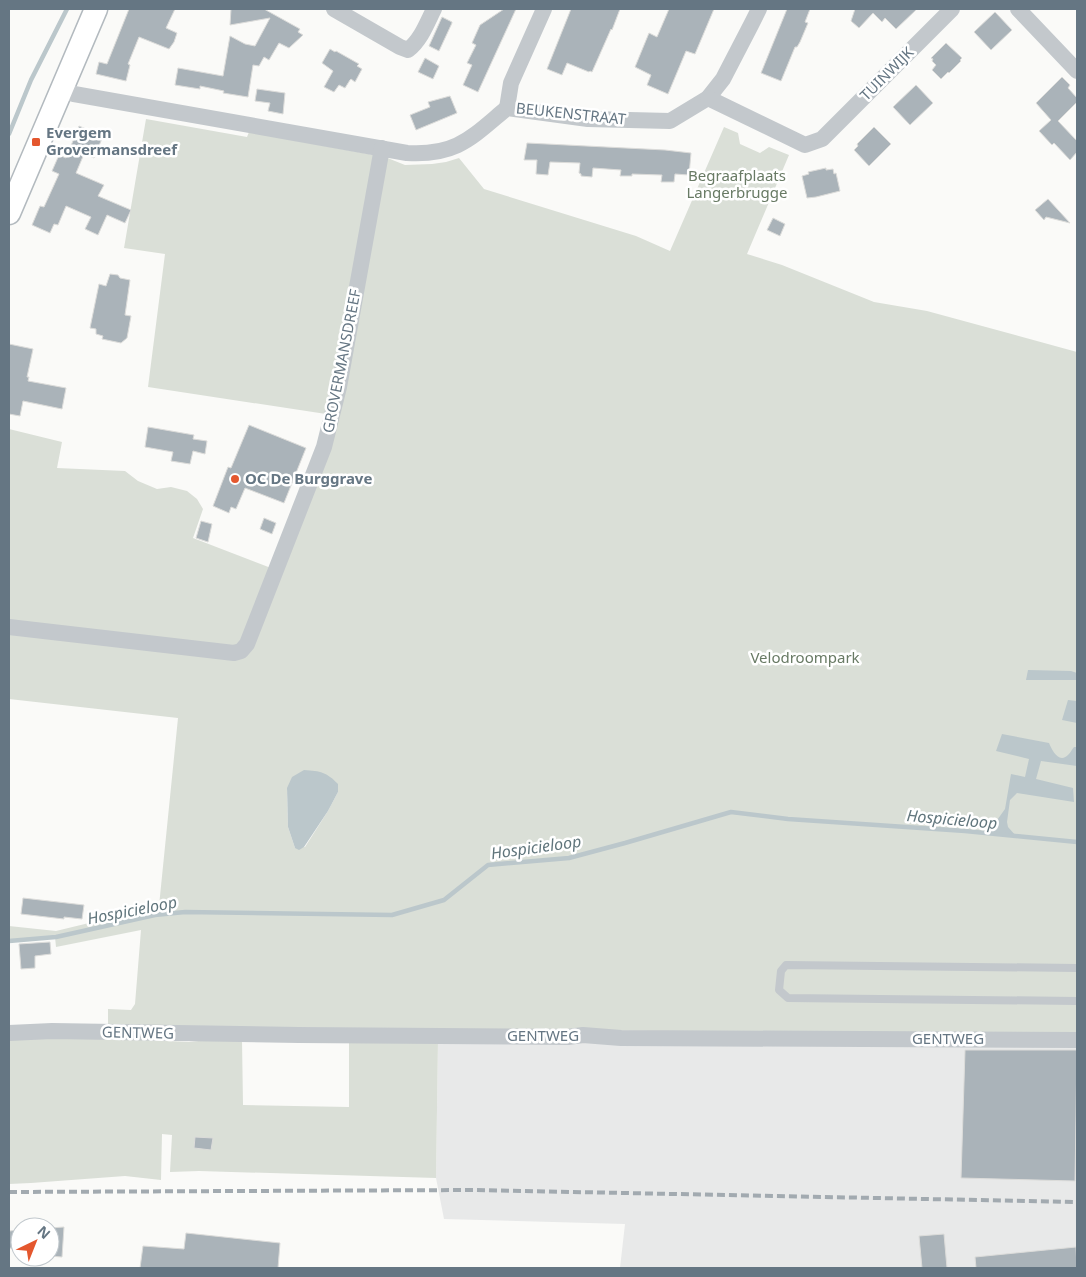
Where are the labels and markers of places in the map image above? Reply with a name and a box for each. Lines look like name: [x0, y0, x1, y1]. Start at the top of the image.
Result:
place label: Evergem Grovermansdreef: [46, 122, 178, 159]
marker: Evergem Grovermansdreef: [30, 136, 42, 148]
place label: OC De Burggrave: [245, 468, 372, 488]
marker: OC De Burggrave: [229, 473, 241, 485]

